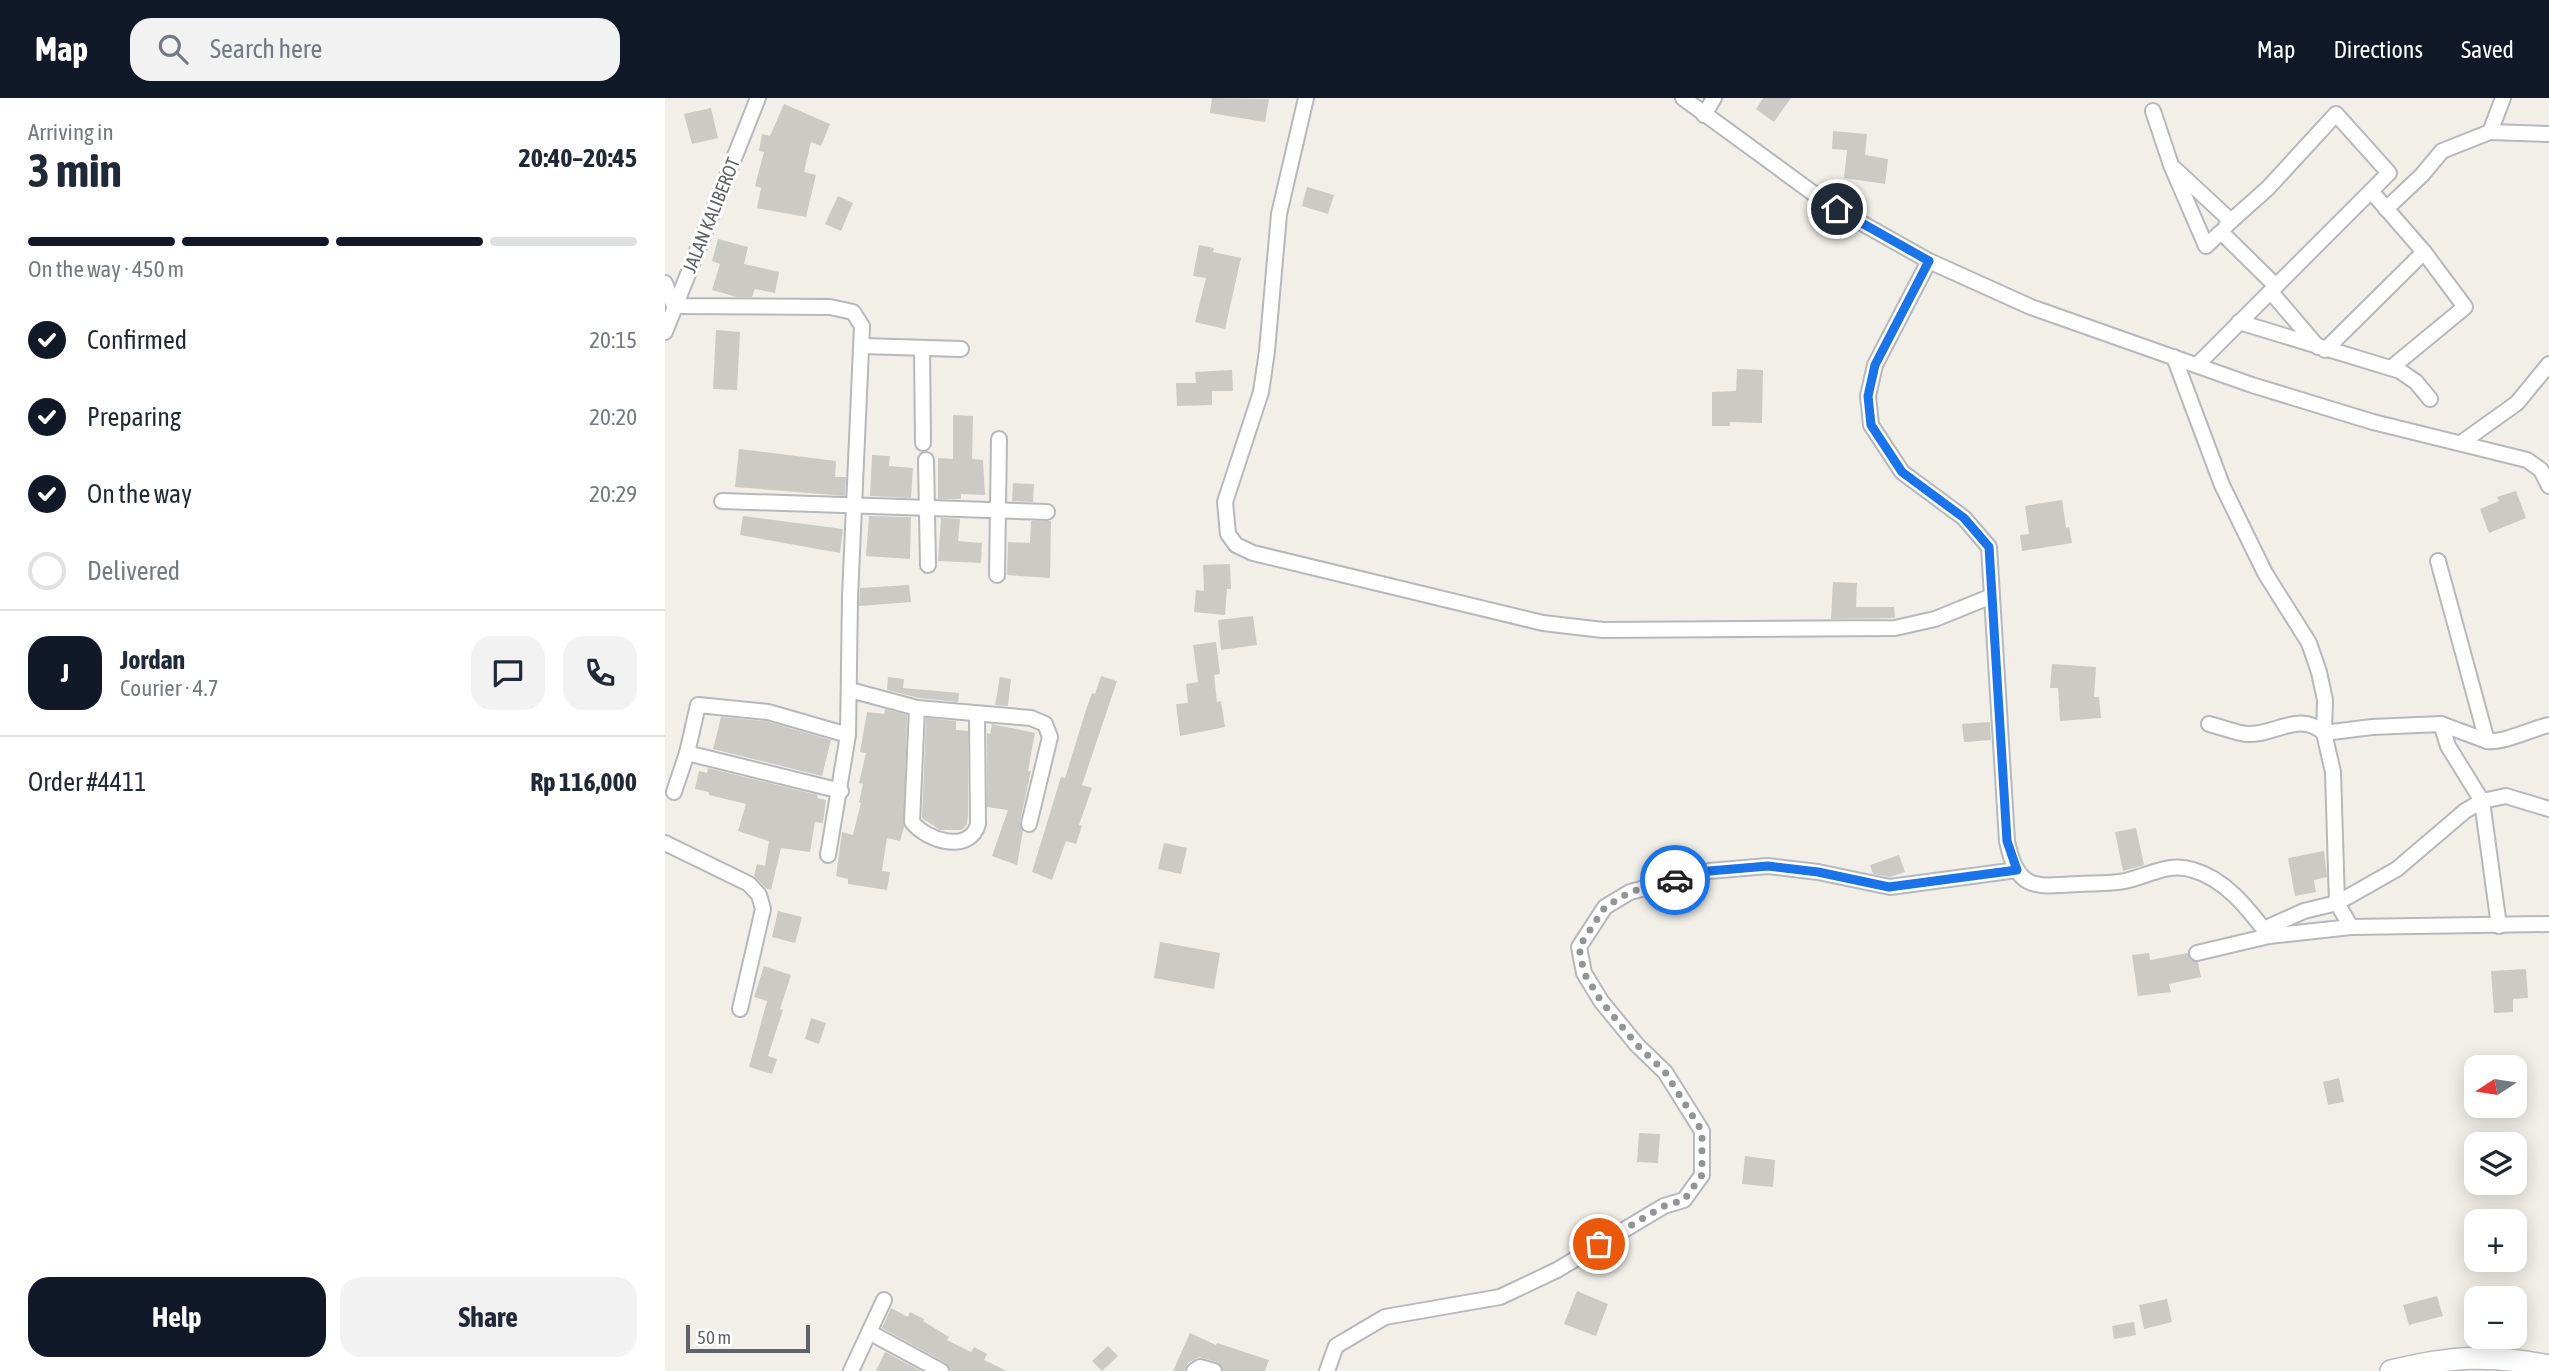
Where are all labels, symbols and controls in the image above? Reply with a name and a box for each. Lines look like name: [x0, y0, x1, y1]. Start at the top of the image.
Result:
search box: [130, 18, 620, 81]
text: Map: [35, 30, 88, 68]
icon: search: [154, 30, 192, 68]
text: Search here: [210, 34, 322, 64]
text: Map: [2257, 36, 2295, 63]
text: Directions: [2333, 36, 2423, 63]
text: Saved: [2461, 36, 2514, 63]
text: Arriving in: [28, 119, 114, 145]
text: 20:40–20:45: [519, 143, 637, 173]
text: 3 min: [28, 144, 122, 197]
street label: JALAN KALIBEROT: [678, 154, 744, 276]
pin: [1807, 179, 1867, 239]
icon: home: [1818, 190, 1856, 228]
text: On the way · 450 m: [28, 256, 184, 282]
icon: check: [28, 321, 66, 359]
text: Confirmed: [87, 325, 187, 355]
text: 20:15: [589, 327, 637, 353]
icon: check: [28, 398, 66, 436]
text: Preparing: [87, 402, 181, 432]
text: 20:20: [589, 404, 637, 430]
icon: check: [28, 475, 66, 513]
text: On the way: [87, 479, 192, 509]
text: 20:29: [589, 481, 637, 507]
text: Delivered: [87, 556, 180, 586]
button: chat: [471, 636, 545, 710]
button: phone: [563, 636, 637, 710]
text: Jordan: [120, 645, 185, 675]
text: J: [61, 658, 69, 688]
text: Courier · 4.7: [120, 675, 219, 701]
text: Order #4411: [28, 767, 147, 797]
text: Rp 116,000: [530, 767, 637, 797]
courier: [1640, 845, 1710, 915]
icon: car: [1656, 861, 1694, 899]
north arrow: [2464, 1055, 2527, 1118]
map controls: [2464, 1055, 2527, 1349]
button: layers: [2464, 1132, 2527, 1195]
button: +: [2464, 1209, 2527, 1272]
pin: [1569, 1214, 1629, 1274]
icon: bag: [1580, 1225, 1618, 1263]
button: Help: [28, 1277, 326, 1357]
button: Share: [340, 1277, 637, 1357]
button: −: [2464, 1286, 2527, 1349]
scale bar: [686, 1322, 810, 1354]
text: 50 m: [697, 1326, 731, 1348]

